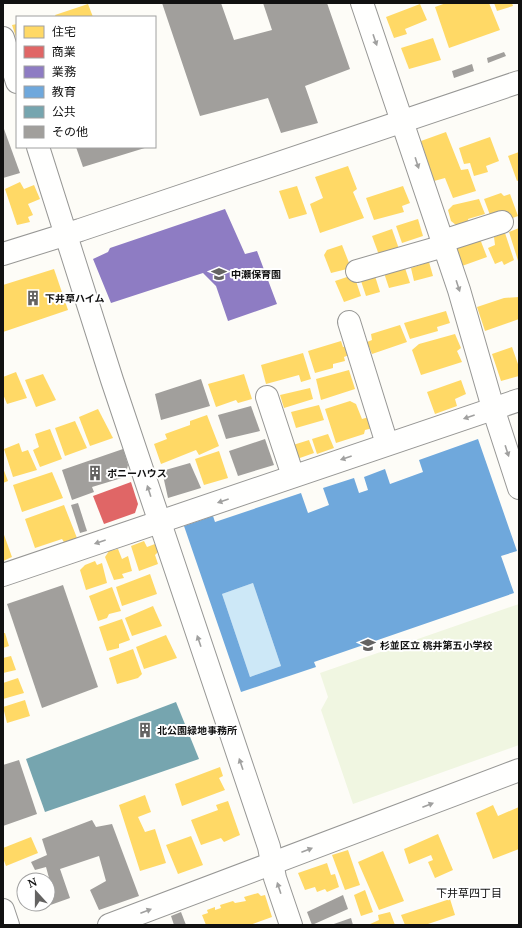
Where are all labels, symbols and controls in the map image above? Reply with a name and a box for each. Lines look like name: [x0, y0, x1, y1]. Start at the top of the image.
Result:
legend: [16, 16, 156, 148]
text: 住宅: [52, 23, 76, 40]
one-way arrow: [372, 34, 378, 46]
text: 商業: [52, 43, 76, 60]
text: 業務: [52, 63, 76, 80]
text: 教育: [52, 83, 76, 100]
text: 公共: [52, 103, 76, 120]
text: その他: [52, 123, 88, 140]
one-way arrow: [414, 157, 420, 169]
school or university icon: 中瀬保育園: [210, 265, 228, 283]
place label: 中瀬保育園: [231, 267, 281, 281]
one-way arrow: [455, 281, 461, 293]
building icon: 下井草ハイム: [24, 289, 42, 307]
place label: 下井草ハイム: [45, 291, 105, 305]
one-way arrow: [462, 414, 474, 420]
one-way arrow: [504, 445, 510, 457]
one-way arrow: [339, 456, 351, 462]
building icon: ポニーハウス: [86, 464, 104, 482]
place label: ポニーハウス: [107, 466, 167, 480]
one-way arrow: [146, 484, 152, 496]
one-way arrow: [216, 498, 228, 504]
one-way arrow: [93, 540, 105, 546]
one-way arrow: [196, 634, 202, 646]
school or university icon: 杉並区立 桃井第五小学校: [359, 636, 377, 654]
place label: 杉並区立 桃井第五小学校: [380, 638, 493, 652]
building icon: 北公園緑地事務所: [136, 721, 154, 739]
place label: 北公園緑地事務所: [157, 723, 237, 737]
one-way arrow: [238, 757, 244, 769]
one-way arrow: [423, 801, 435, 807]
one-way arrow: [301, 847, 313, 853]
north arrow: [16, 872, 56, 912]
text: N: [26, 874, 39, 891]
one-way arrow: [275, 882, 281, 894]
district label: 下井草四丁目: [436, 885, 502, 900]
one-way arrow: [140, 908, 152, 914]

